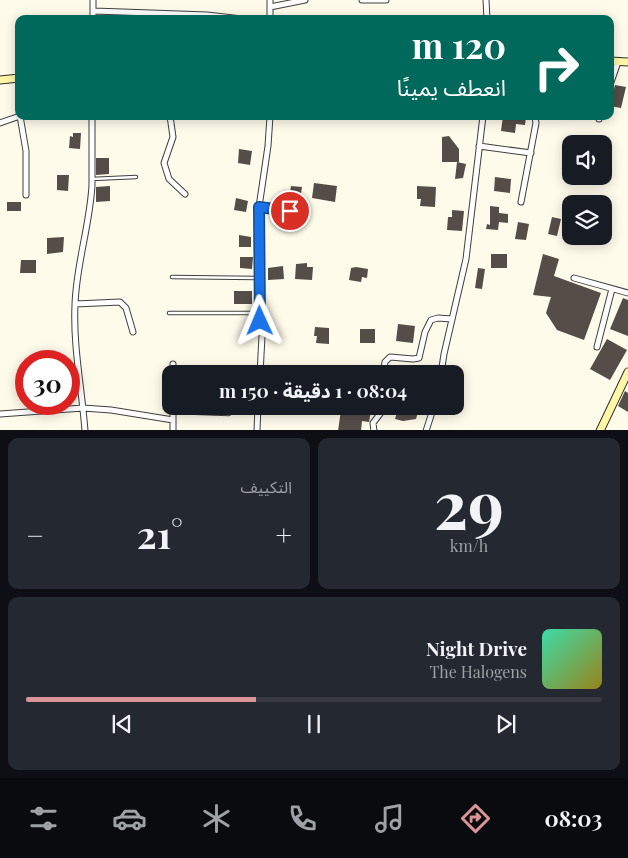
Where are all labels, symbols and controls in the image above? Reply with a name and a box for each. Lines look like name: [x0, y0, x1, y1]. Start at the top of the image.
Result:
text: 120 m: [412, 21, 506, 68]
icon: right: [524, 35, 589, 100]
text: انعطف يمينًا: [397, 72, 506, 102]
map controls: [562, 135, 612, 245]
button: sound: [562, 135, 612, 185]
pin: [269, 190, 311, 232]
button: layers: [562, 195, 612, 245]
icon: arrive: [276, 197, 304, 225]
position arrow: [233, 294, 285, 346]
speed limit sign: 30: [15, 350, 80, 415]
text: 08:04 · 1 دقيقة · 150 m: [219, 377, 407, 403]
text: 29: [434, 459, 504, 545]
text: التكييف: [240, 476, 292, 497]
text: 21°: [137, 508, 183, 559]
text: −: [26, 516, 44, 553]
text: +: [276, 516, 292, 553]
text: km/h: [450, 535, 488, 556]
text: Night Drive: [426, 635, 527, 661]
text: The Halogens: [429, 661, 527, 682]
icon: previous: [108, 710, 136, 738]
icon: pause: [300, 710, 328, 738]
icon: next: [492, 710, 520, 738]
icon: filters: [26, 801, 61, 836]
icon: car: [112, 801, 147, 836]
icon: climate: [199, 801, 234, 836]
icon: phone: [285, 801, 320, 836]
icon: music: [372, 801, 407, 836]
icon: directions: [458, 801, 493, 836]
text: 08:03: [544, 803, 602, 833]

